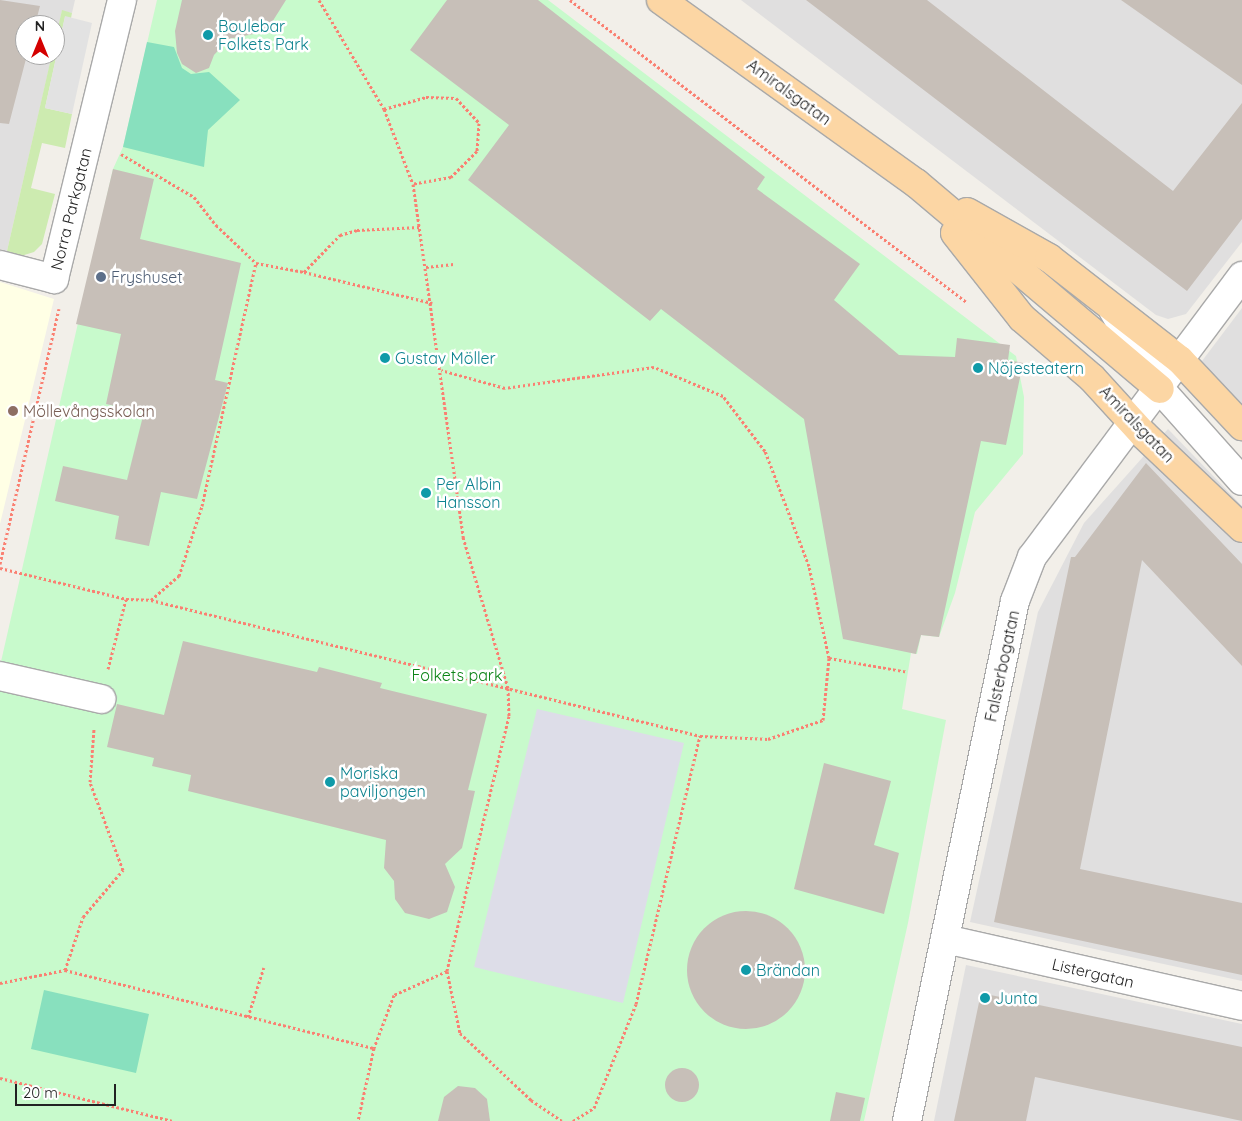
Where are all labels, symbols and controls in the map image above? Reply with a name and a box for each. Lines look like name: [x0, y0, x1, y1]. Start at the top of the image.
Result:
north arrow: [15, 15, 65, 65]
place label: Boulebar Folkets Park: [218, 16, 309, 54]
text: N: [35, 17, 45, 35]
marker: Boulebar Folkets Park: [202, 29, 214, 41]
street label: Amiralsgatan: [743, 55, 835, 129]
street label: Norra Parkgatan: [47, 146, 95, 272]
place label: Fryshuset: [111, 267, 183, 287]
marker: Fryshuset: [95, 271, 107, 283]
place label: Gustav Möller: [395, 348, 496, 368]
marker: Gustav Möller: [379, 352, 391, 364]
place label: Nöjesteatern: [988, 358, 1084, 378]
marker: Nöjesteatern: [972, 362, 984, 374]
street label: Amiralsgatan: [1096, 382, 1178, 466]
place label: Möllevångsskolan: [23, 401, 155, 421]
marker: Möllevångsskolan: [7, 405, 19, 417]
place label: Per Albin Hansson: [436, 474, 501, 512]
marker: Per Albin Hansson: [420, 487, 432, 499]
street label: Falsterbogatan: [981, 609, 1023, 723]
park label: Folkets park: [411, 665, 503, 685]
place label: Moriska paviljongen: [340, 763, 426, 801]
marker: Moriska paviljongen: [324, 776, 336, 788]
street label: Listergatan: [1050, 954, 1136, 992]
place label: Brändan: [756, 960, 820, 980]
marker: Brändan: [740, 964, 752, 976]
place label: Junta: [995, 988, 1038, 1008]
marker: Junta: [979, 992, 991, 1004]
scale bar: [18, 1074, 119, 1106]
text: 20 m: [23, 1083, 58, 1102]

